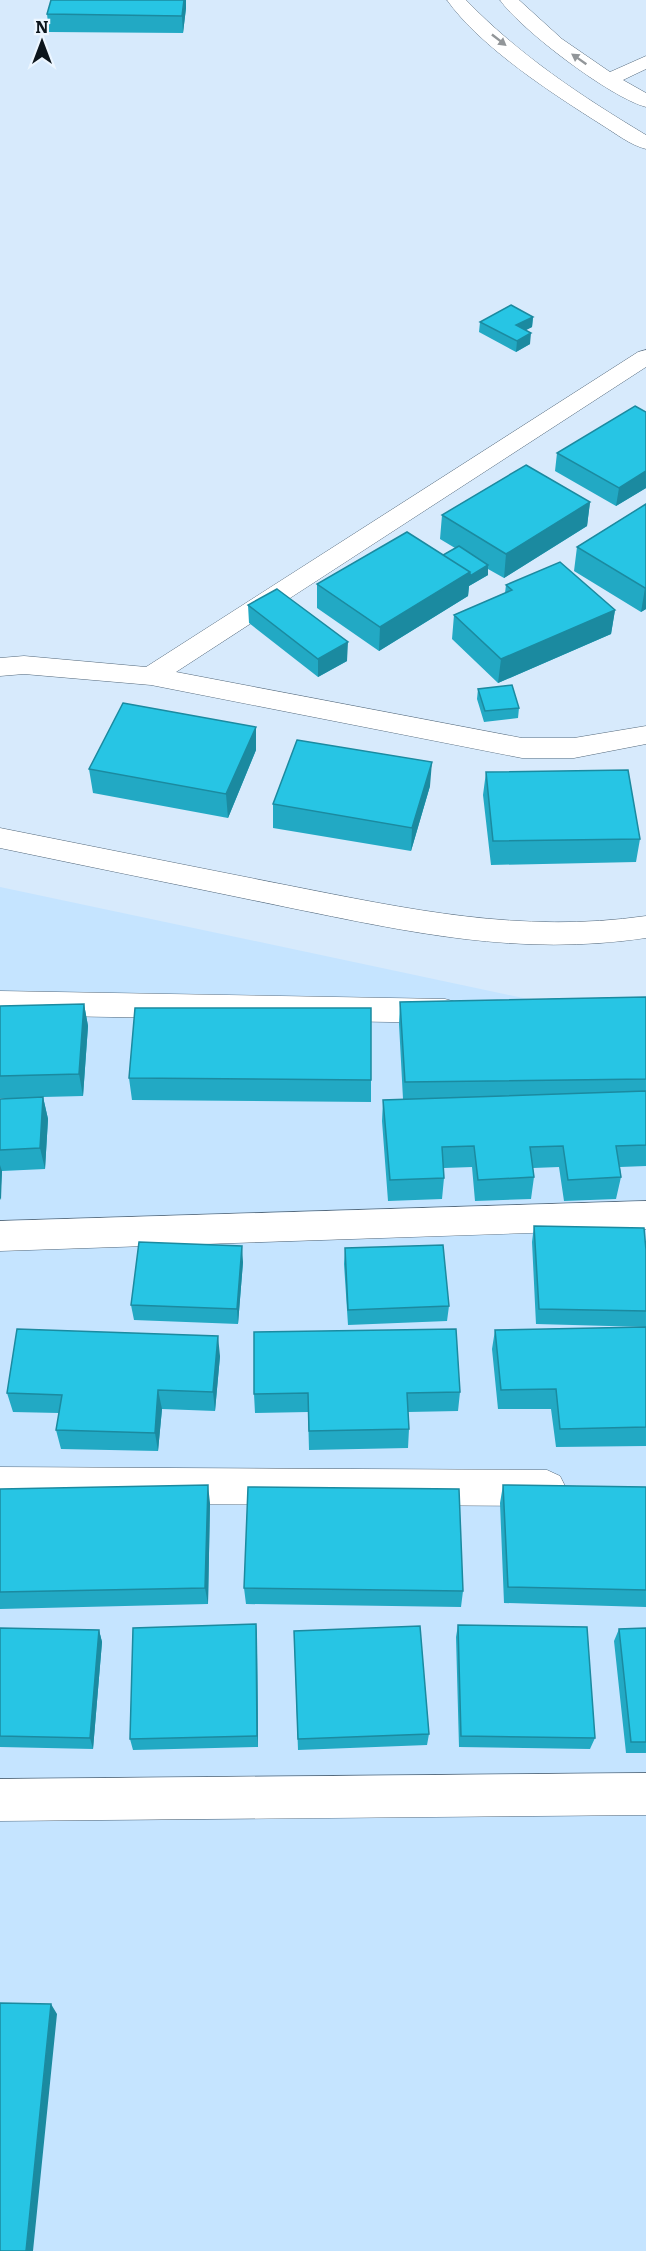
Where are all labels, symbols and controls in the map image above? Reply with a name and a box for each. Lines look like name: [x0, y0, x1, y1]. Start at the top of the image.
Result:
north arrow: [12, 12, 72, 72]
text: N: [35, 14, 49, 38]
one-way arrow: [491, 34, 507, 47]
one-way arrow: [571, 53, 587, 65]

